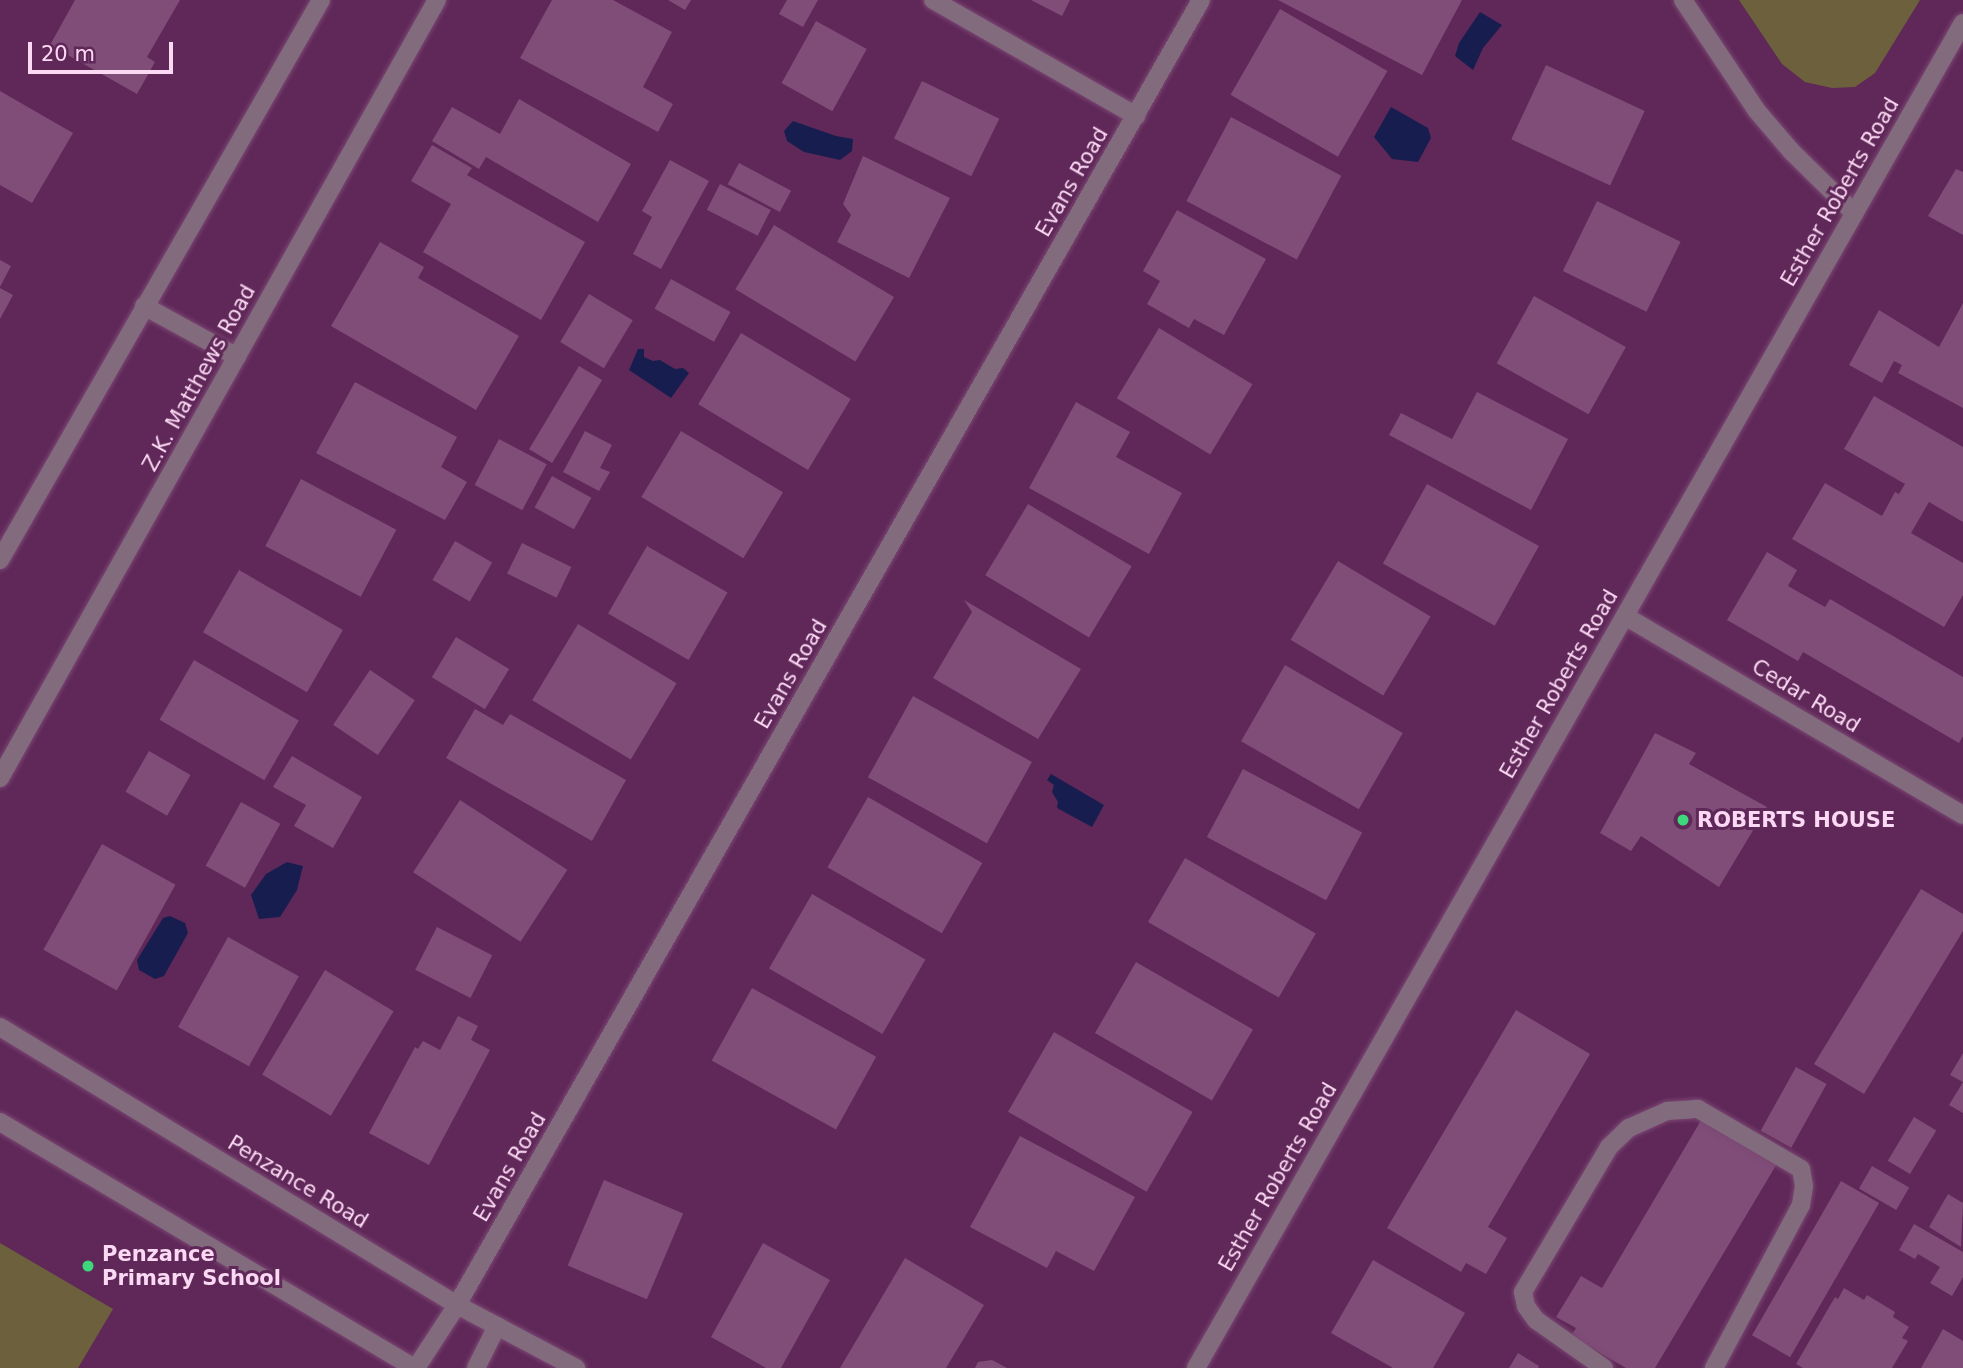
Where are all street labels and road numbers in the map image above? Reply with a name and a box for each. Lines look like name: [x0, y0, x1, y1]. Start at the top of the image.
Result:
street label: Esther Roberts Road: [1776, 93, 1904, 291]
street label: Evans Road: [1031, 123, 1113, 241]
street label: Z.K. Matthews Road: [137, 280, 261, 476]
street label: Esther Roberts Road: [1495, 585, 1623, 783]
street label: Evans Road: [750, 615, 832, 733]
street label: Cedar Road: [1747, 654, 1865, 738]
street label: Esther Roberts Road: [1214, 1078, 1342, 1276]
street label: Evans Road: [469, 1108, 551, 1226]
street label: Penzance Road: [223, 1130, 373, 1234]

